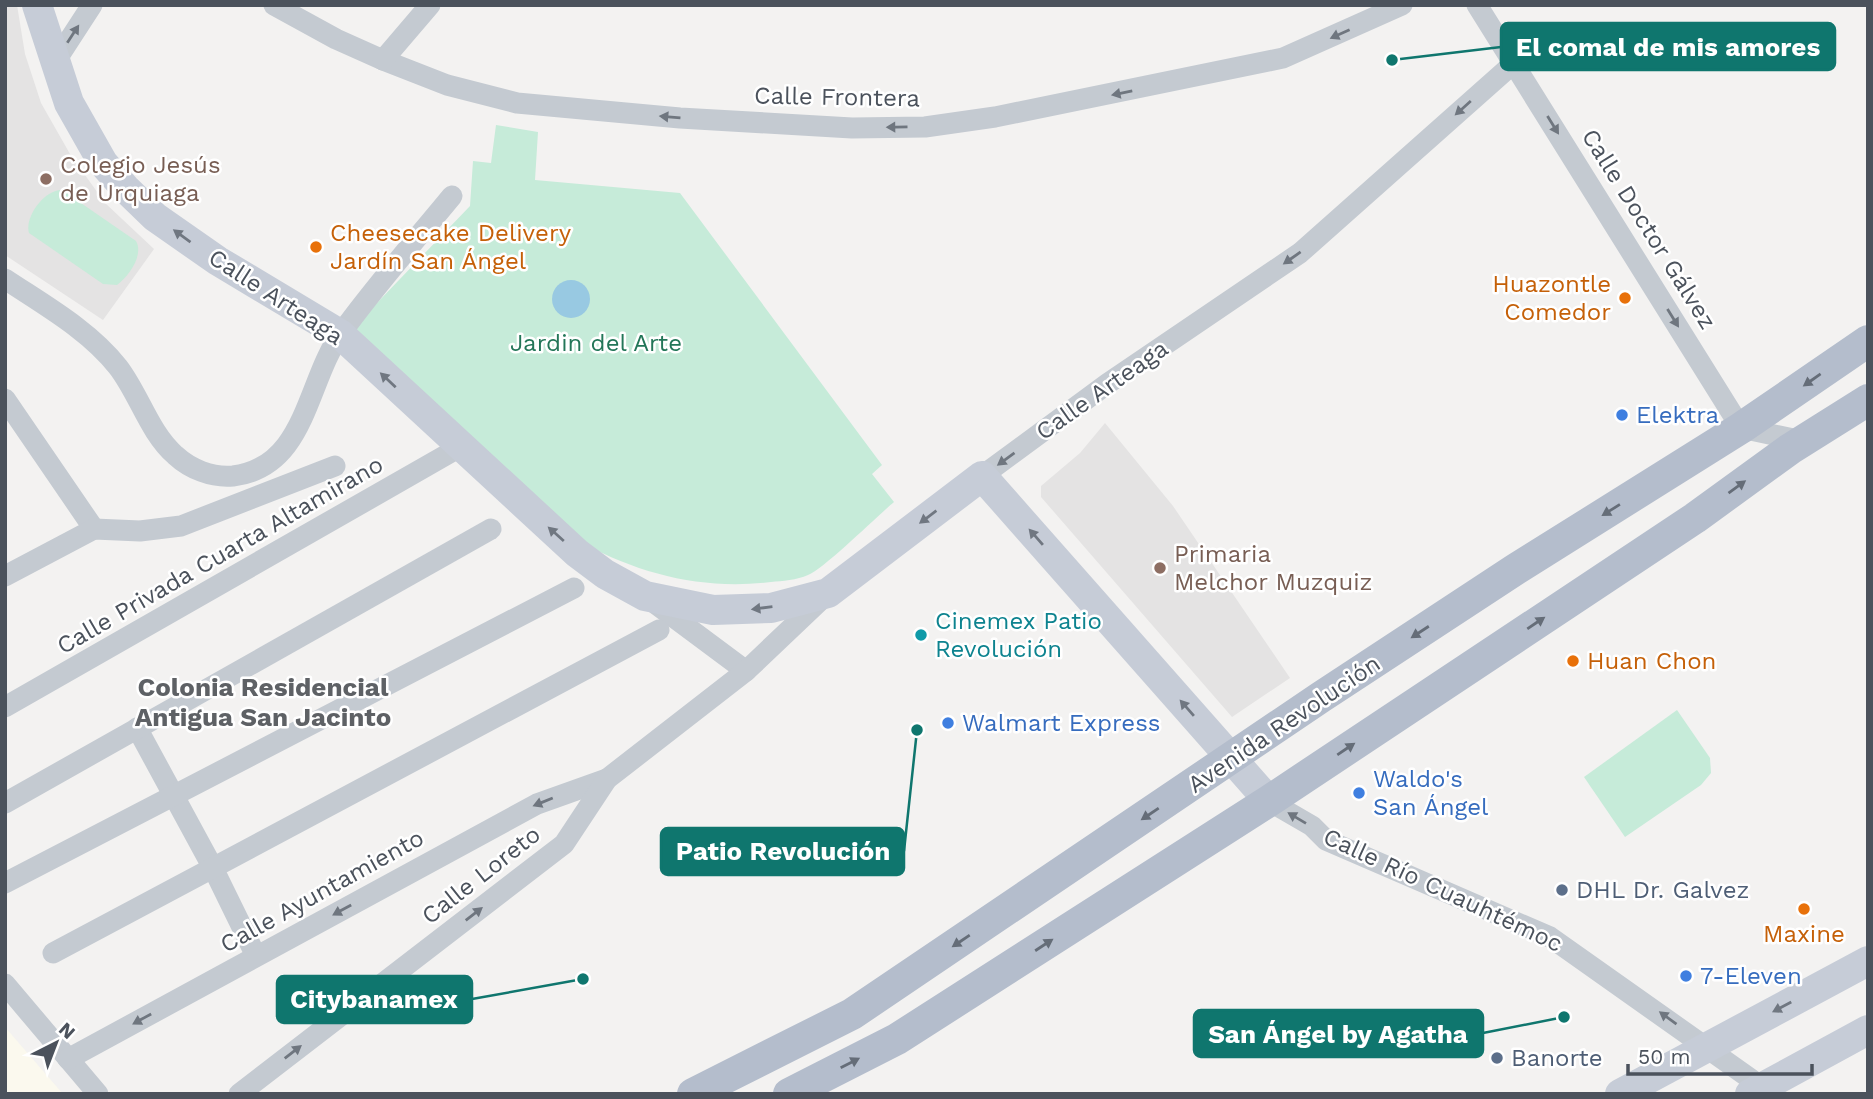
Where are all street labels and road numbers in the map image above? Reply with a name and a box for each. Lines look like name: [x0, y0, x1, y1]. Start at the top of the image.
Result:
street label: Calle Frontera: [754, 82, 920, 112]
street label: Calle Doctor Gálvez: [1576, 124, 1722, 334]
street label: Calle Arteaga: [204, 243, 348, 351]
street label: Calle Arteaga: [1031, 334, 1173, 446]
street label: Calle Privada Cuarta Altamirano: [52, 450, 388, 660]
street label: Avenida Revolución: [1182, 649, 1386, 799]
street label: Calle Loreto: [416, 820, 546, 930]
street label: Calle Río Cuauhtémoc: [1319, 822, 1567, 958]
street label: Calle Ayuntamiento: [215, 823, 429, 959]

